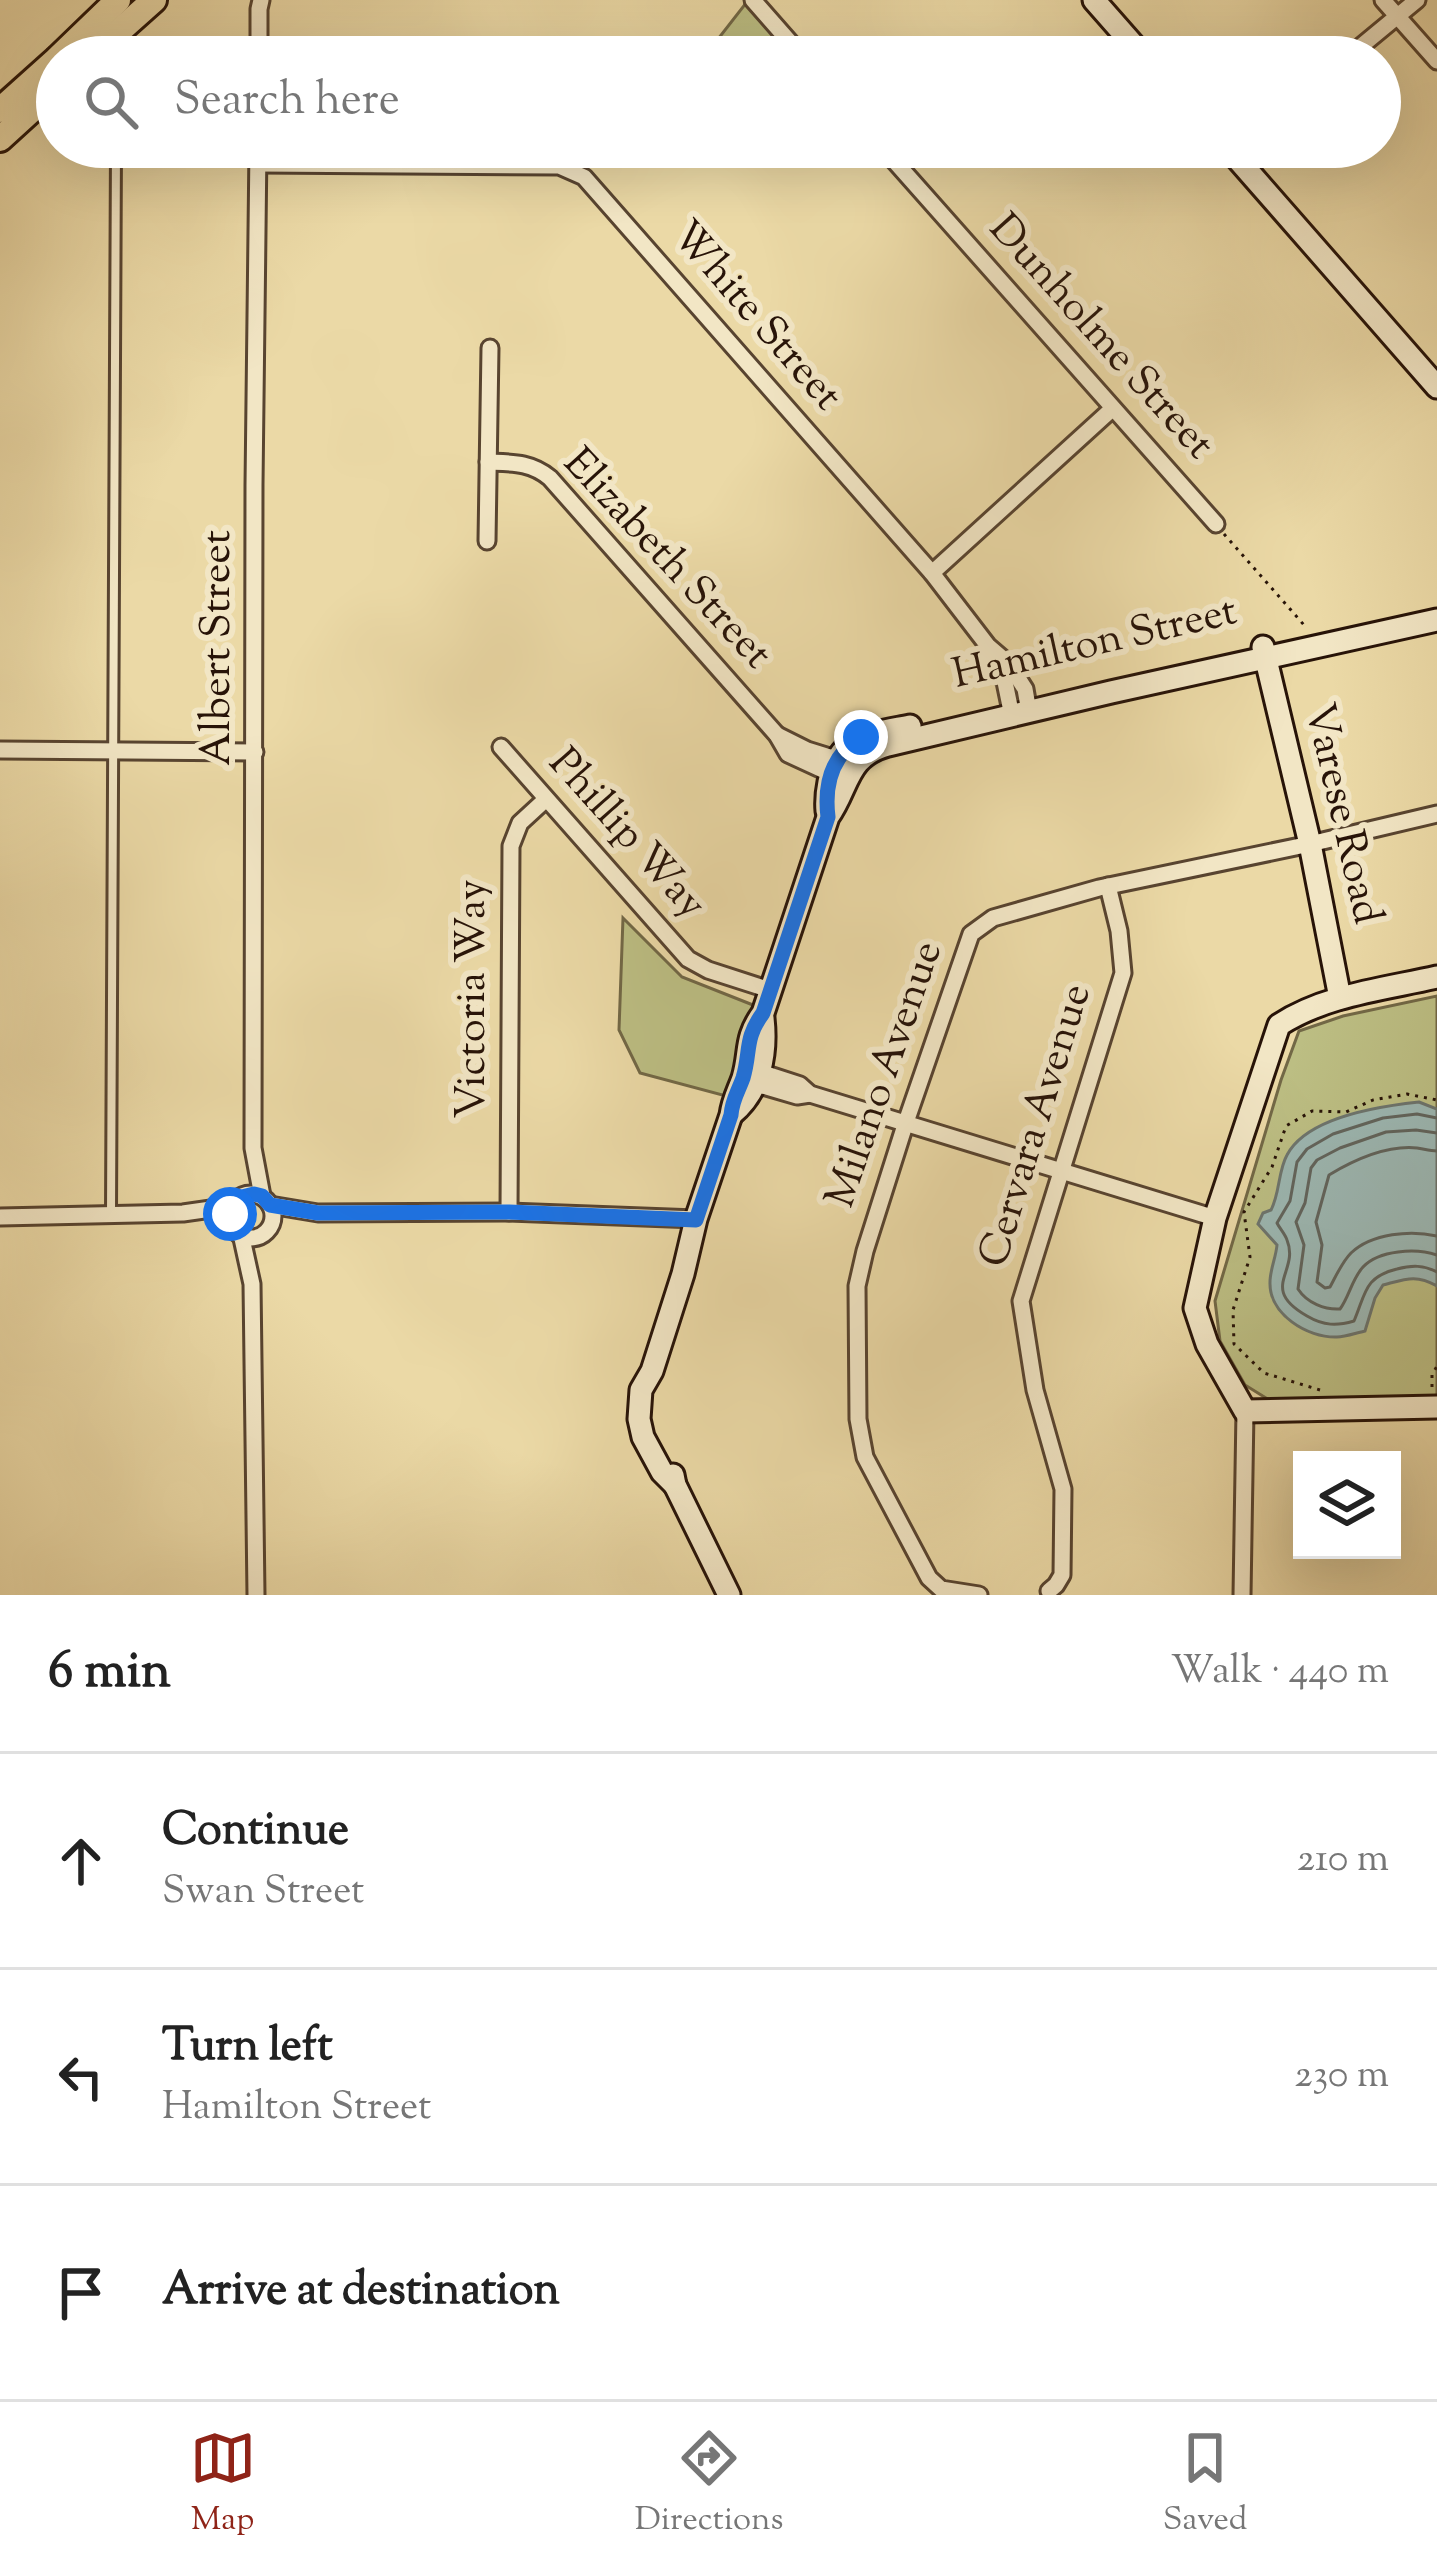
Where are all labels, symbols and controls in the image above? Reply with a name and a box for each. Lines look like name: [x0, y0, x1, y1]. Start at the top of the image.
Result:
search box: [36, 36, 1401, 168]
icon: search: [78, 69, 144, 135]
text: Search here: [174, 70, 400, 135]
street label: Dunholme Street: [973, 202, 1227, 474]
street label: White Street: [655, 209, 855, 425]
street label: Elizabeth Street: [548, 436, 784, 684]
street label: Albert Street: [189, 530, 249, 766]
street label: Hamilton Street: [947, 583, 1243, 707]
street label: Varese Road: [1286, 698, 1396, 930]
route end: [834, 710, 888, 764]
street label: Phillip Way: [533, 736, 719, 934]
street label: Victoria Way: [444, 879, 504, 1119]
street label: Milano Avenue: [812, 934, 960, 1216]
street label: Cervara Avenue: [965, 977, 1109, 1275]
route start: [203, 1187, 257, 1241]
map controls: [1293, 1451, 1401, 1559]
button: layers: [1293, 1451, 1401, 1559]
text: 6 min: [48, 1637, 171, 1710]
text: Walk · 440 m: [1171, 1645, 1389, 1701]
text: Continue: [162, 1800, 349, 1865]
icon: ahead: [48, 1828, 114, 1894]
text: 210 m: [1297, 1833, 1389, 1889]
text: Swan Street: [162, 1865, 364, 1921]
text: Turn left: [162, 2016, 333, 2081]
icon: left: [48, 2044, 114, 2110]
text: 230 m: [1294, 2049, 1389, 2105]
text: Hamilton Street: [162, 2081, 431, 2137]
icon: arrive: [48, 2260, 114, 2326]
text: Arrive at destination: [162, 2260, 560, 2325]
tab: Map: [190, 2425, 256, 2545]
tab: Directions: [635, 2425, 784, 2545]
tab: Saved: [1163, 2425, 1247, 2545]

